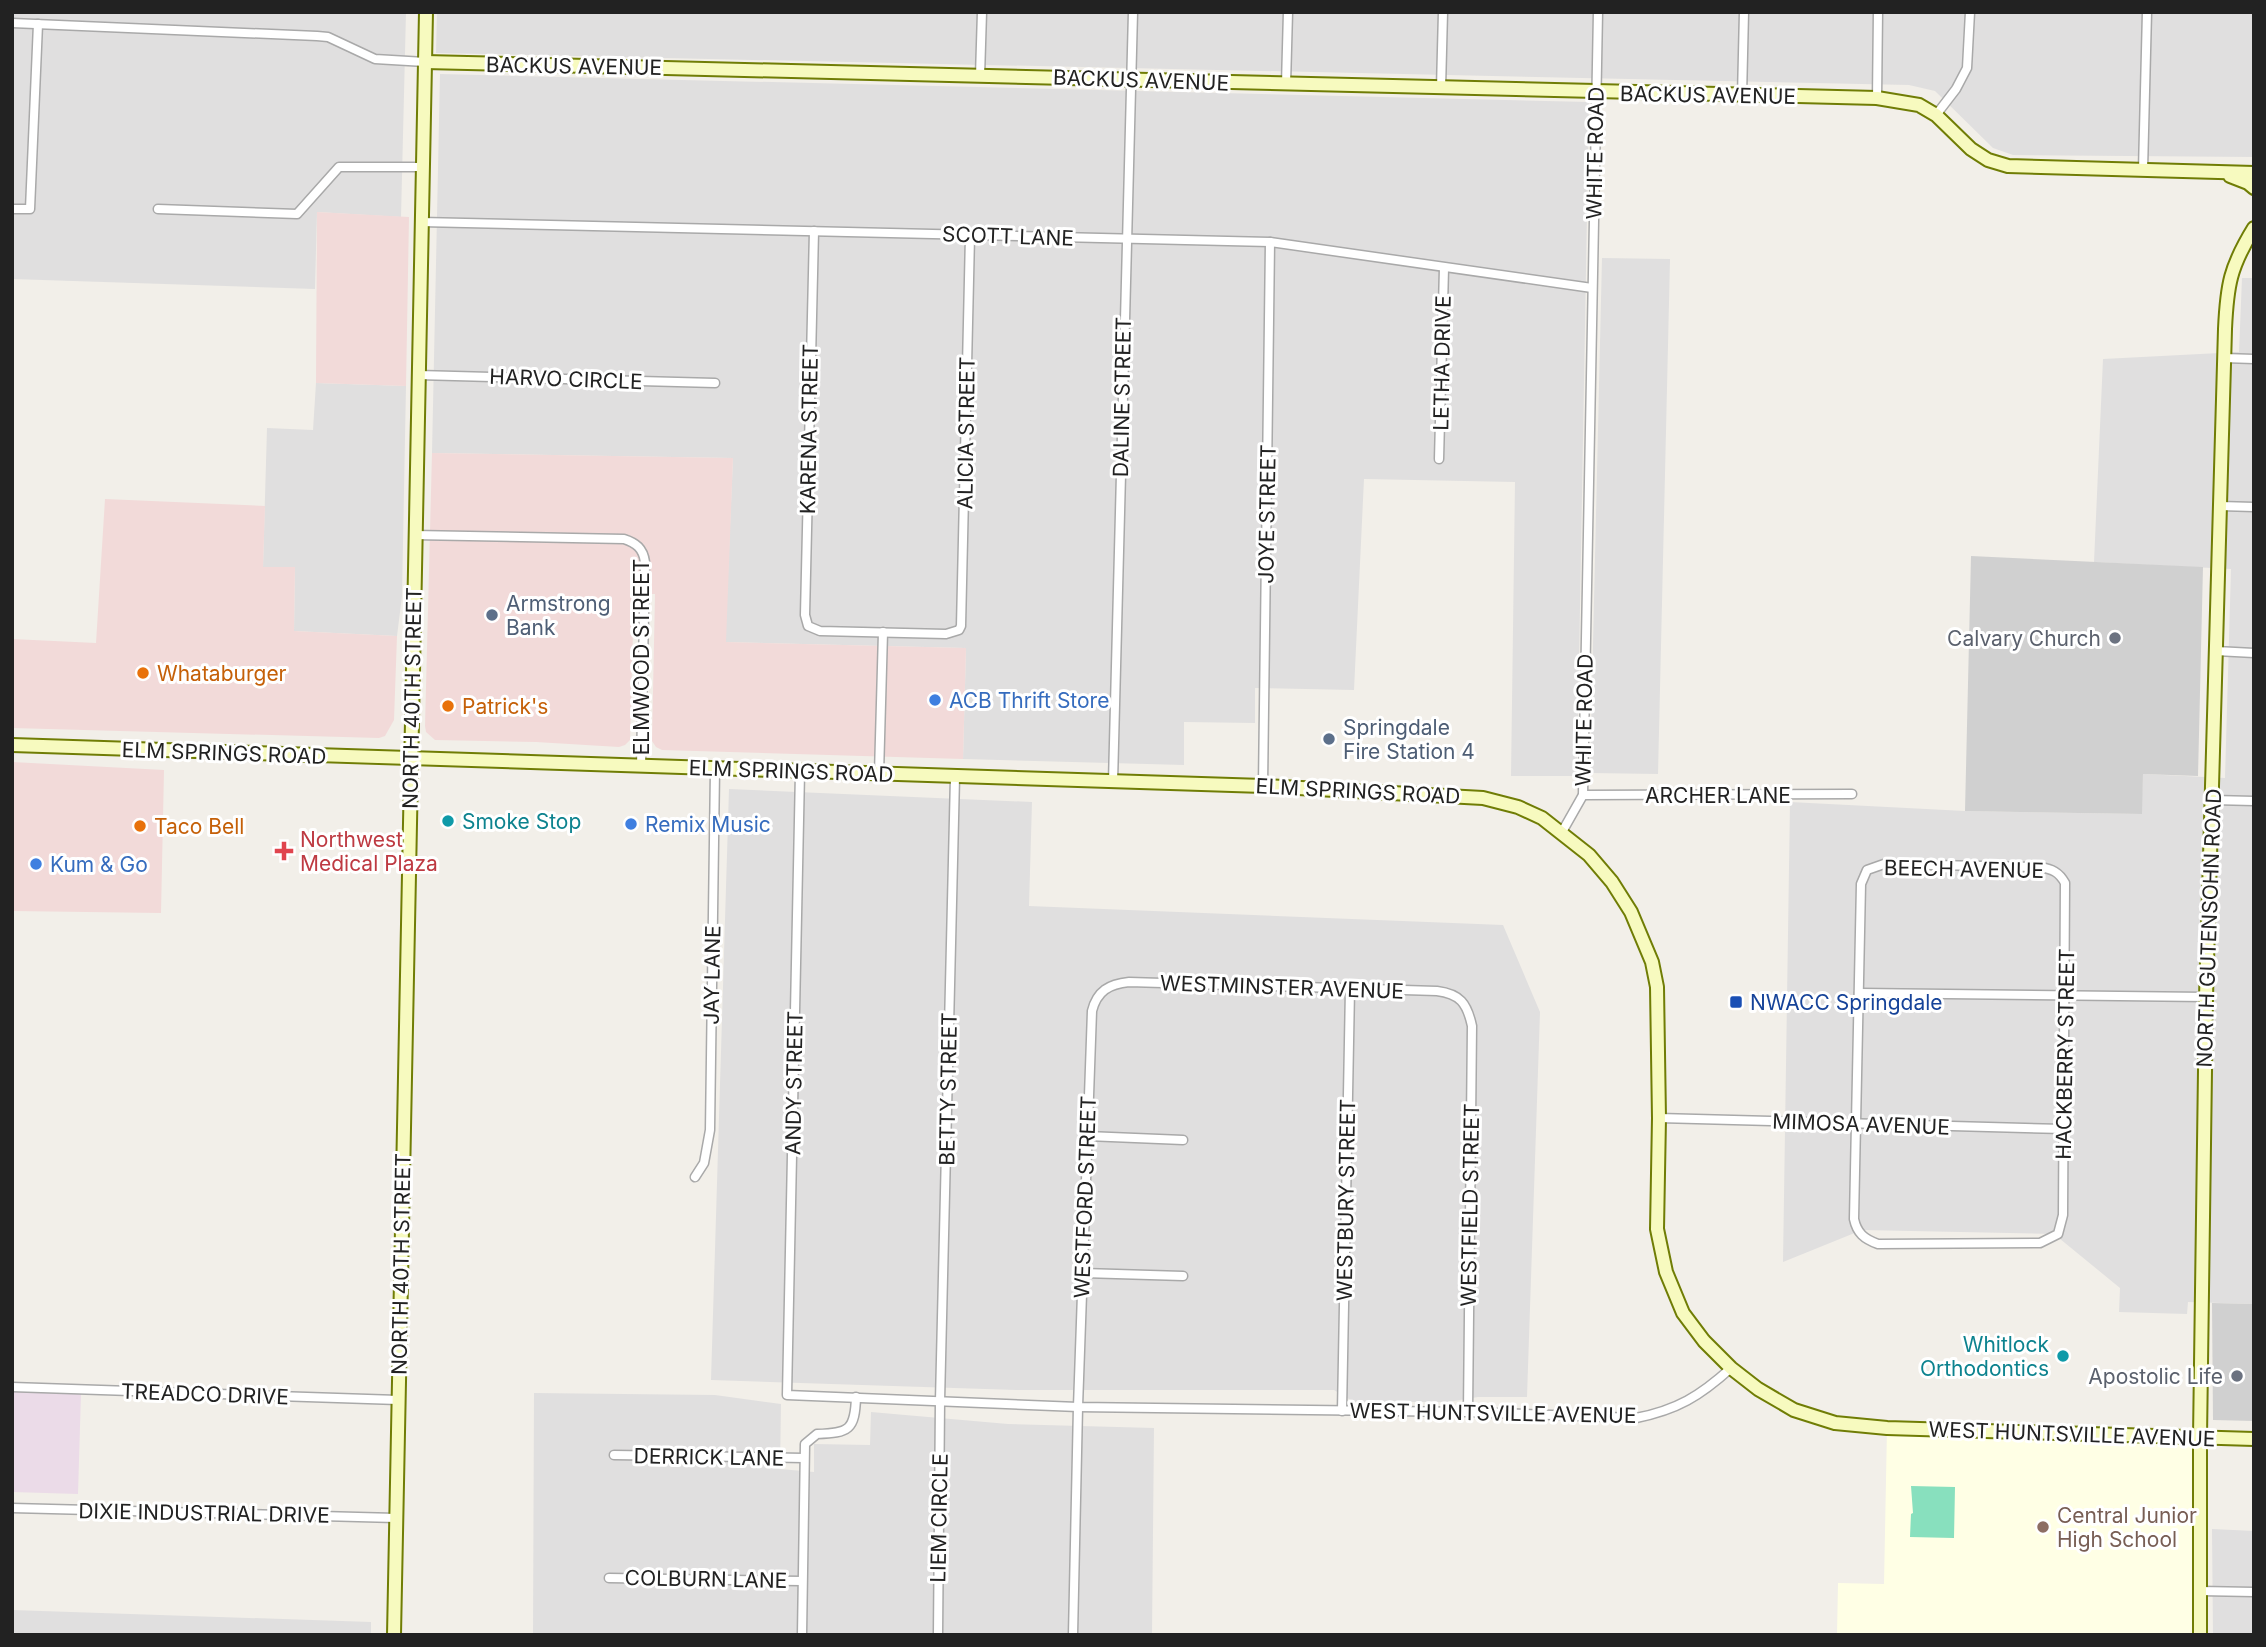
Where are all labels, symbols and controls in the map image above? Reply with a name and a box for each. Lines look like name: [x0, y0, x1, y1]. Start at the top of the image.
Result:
street label: BACKUS AVENUE: [486, 52, 662, 80]
street label: BACKUS AVENUE: [1053, 64, 1229, 96]
street label: BACKUS AVENUE: [1620, 81, 1796, 109]
street label: WHITE ROAD: [1581, 87, 1609, 219]
street label: SCOTT LANE: [942, 221, 1074, 251]
street label: LETHA DRIVE: [1428, 295, 1456, 431]
street label: DALINE STREET: [1108, 317, 1136, 477]
street label: KARENA STREET: [795, 344, 823, 514]
street label: ALICIA STREET: [952, 356, 980, 510]
street label: HARVO CIRCLE: [489, 364, 643, 394]
street label: JOYE STREET: [1253, 444, 1281, 584]
street label: ELMWOOD STREET: [629, 559, 654, 755]
street label: NORTH 40TH STREET: [398, 587, 426, 809]
place label: Armstrong Bank: [506, 591, 611, 640]
marker: Armstrong Bank: [484, 607, 500, 623]
place label: Calvary Church: [1947, 626, 2101, 651]
marker: Calvary Church: [2107, 630, 2123, 646]
street label: WHITE ROAD: [1570, 654, 1598, 786]
place label: Whataburger: [157, 661, 287, 686]
marker: Whataburger: [135, 665, 151, 681]
place label: ACB Thrift Store: [949, 688, 1109, 713]
marker: ACB Thrift Store: [927, 692, 943, 708]
place label: Patrick's: [462, 694, 548, 719]
marker: Patrick's: [440, 698, 456, 714]
place label: Springdale Fire Station 4: [1343, 715, 1475, 764]
marker: Springdale Fire Station 4: [1321, 731, 1337, 747]
street label: ELM SPRINGS ROAD: [121, 737, 327, 769]
street label: ELM SPRINGS ROAD: [688, 755, 894, 787]
street label: ELM SPRINGS ROAD: [1255, 773, 1461, 809]
street label: ARCHER LANE: [1645, 783, 1791, 808]
street label: NORTH GUTENSOHN ROAD: [2192, 788, 2226, 1068]
place label: Smoke Stop: [462, 809, 581, 834]
place label: Remix Music: [645, 812, 771, 837]
marker: Smoke Stop: [440, 813, 456, 829]
place label: Taco Bell: [154, 814, 244, 839]
marker: Remix Music: [623, 816, 639, 832]
marker: Taco Bell: [132, 818, 148, 834]
place label: Northwest Medical Plaza: [300, 827, 438, 876]
marker: Northwest Medical Plaza: [274, 841, 294, 861]
place label: Kum & Go: [50, 852, 148, 877]
street label: BEECH AVENUE: [1884, 855, 2044, 883]
marker: Kum & Go: [28, 856, 44, 872]
street label: JAY LANE: [699, 925, 725, 1025]
street label: HACKBERRY STREET: [2051, 948, 2079, 1160]
street label: WESTMINSTER AVENUE: [1160, 970, 1404, 1004]
place label: NWACC Springdale: [1750, 990, 1943, 1015]
marker: NWACC Springdale: [1728, 994, 1744, 1010]
street label: ANDY STREET: [780, 1011, 808, 1155]
street label: BETTY STREET: [934, 1012, 962, 1166]
street label: WESTFORD STREET: [1069, 1095, 1101, 1299]
street label: WESTBURY STREET: [1332, 1099, 1360, 1301]
street label: WESTFIELD STREET: [1456, 1103, 1484, 1307]
street label: MIMOSA AVENUE: [1772, 1108, 1950, 1140]
street label: NORTH 40TH STREET: [387, 1153, 415, 1375]
place label: Whitlock Orthodontics: [1920, 1332, 2049, 1381]
marker: Whitlock Orthodontics: [2055, 1348, 2071, 1364]
place label: Apostolic Life: [2088, 1364, 2223, 1389]
marker: Apostolic Life: [2229, 1368, 2245, 1384]
street label: TREADCO DRIVE: [121, 1379, 289, 1409]
street label: WEST HUNTSVILLE AVENUE: [1349, 1398, 1637, 1428]
street label: WEST HUNTSVILLE AVENUE: [1928, 1416, 2216, 1452]
street label: DERRICK LANE: [633, 1443, 785, 1471]
street label: LIEM CIRCLE: [925, 1453, 953, 1583]
street label: DIXIE INDUSTRIAL DRIVE: [78, 1498, 330, 1528]
place label: Central Junior High School: [2057, 1503, 2197, 1552]
marker: Central Junior High School: [2035, 1519, 2051, 1535]
street label: COLBURN LANE: [624, 1565, 788, 1593]

